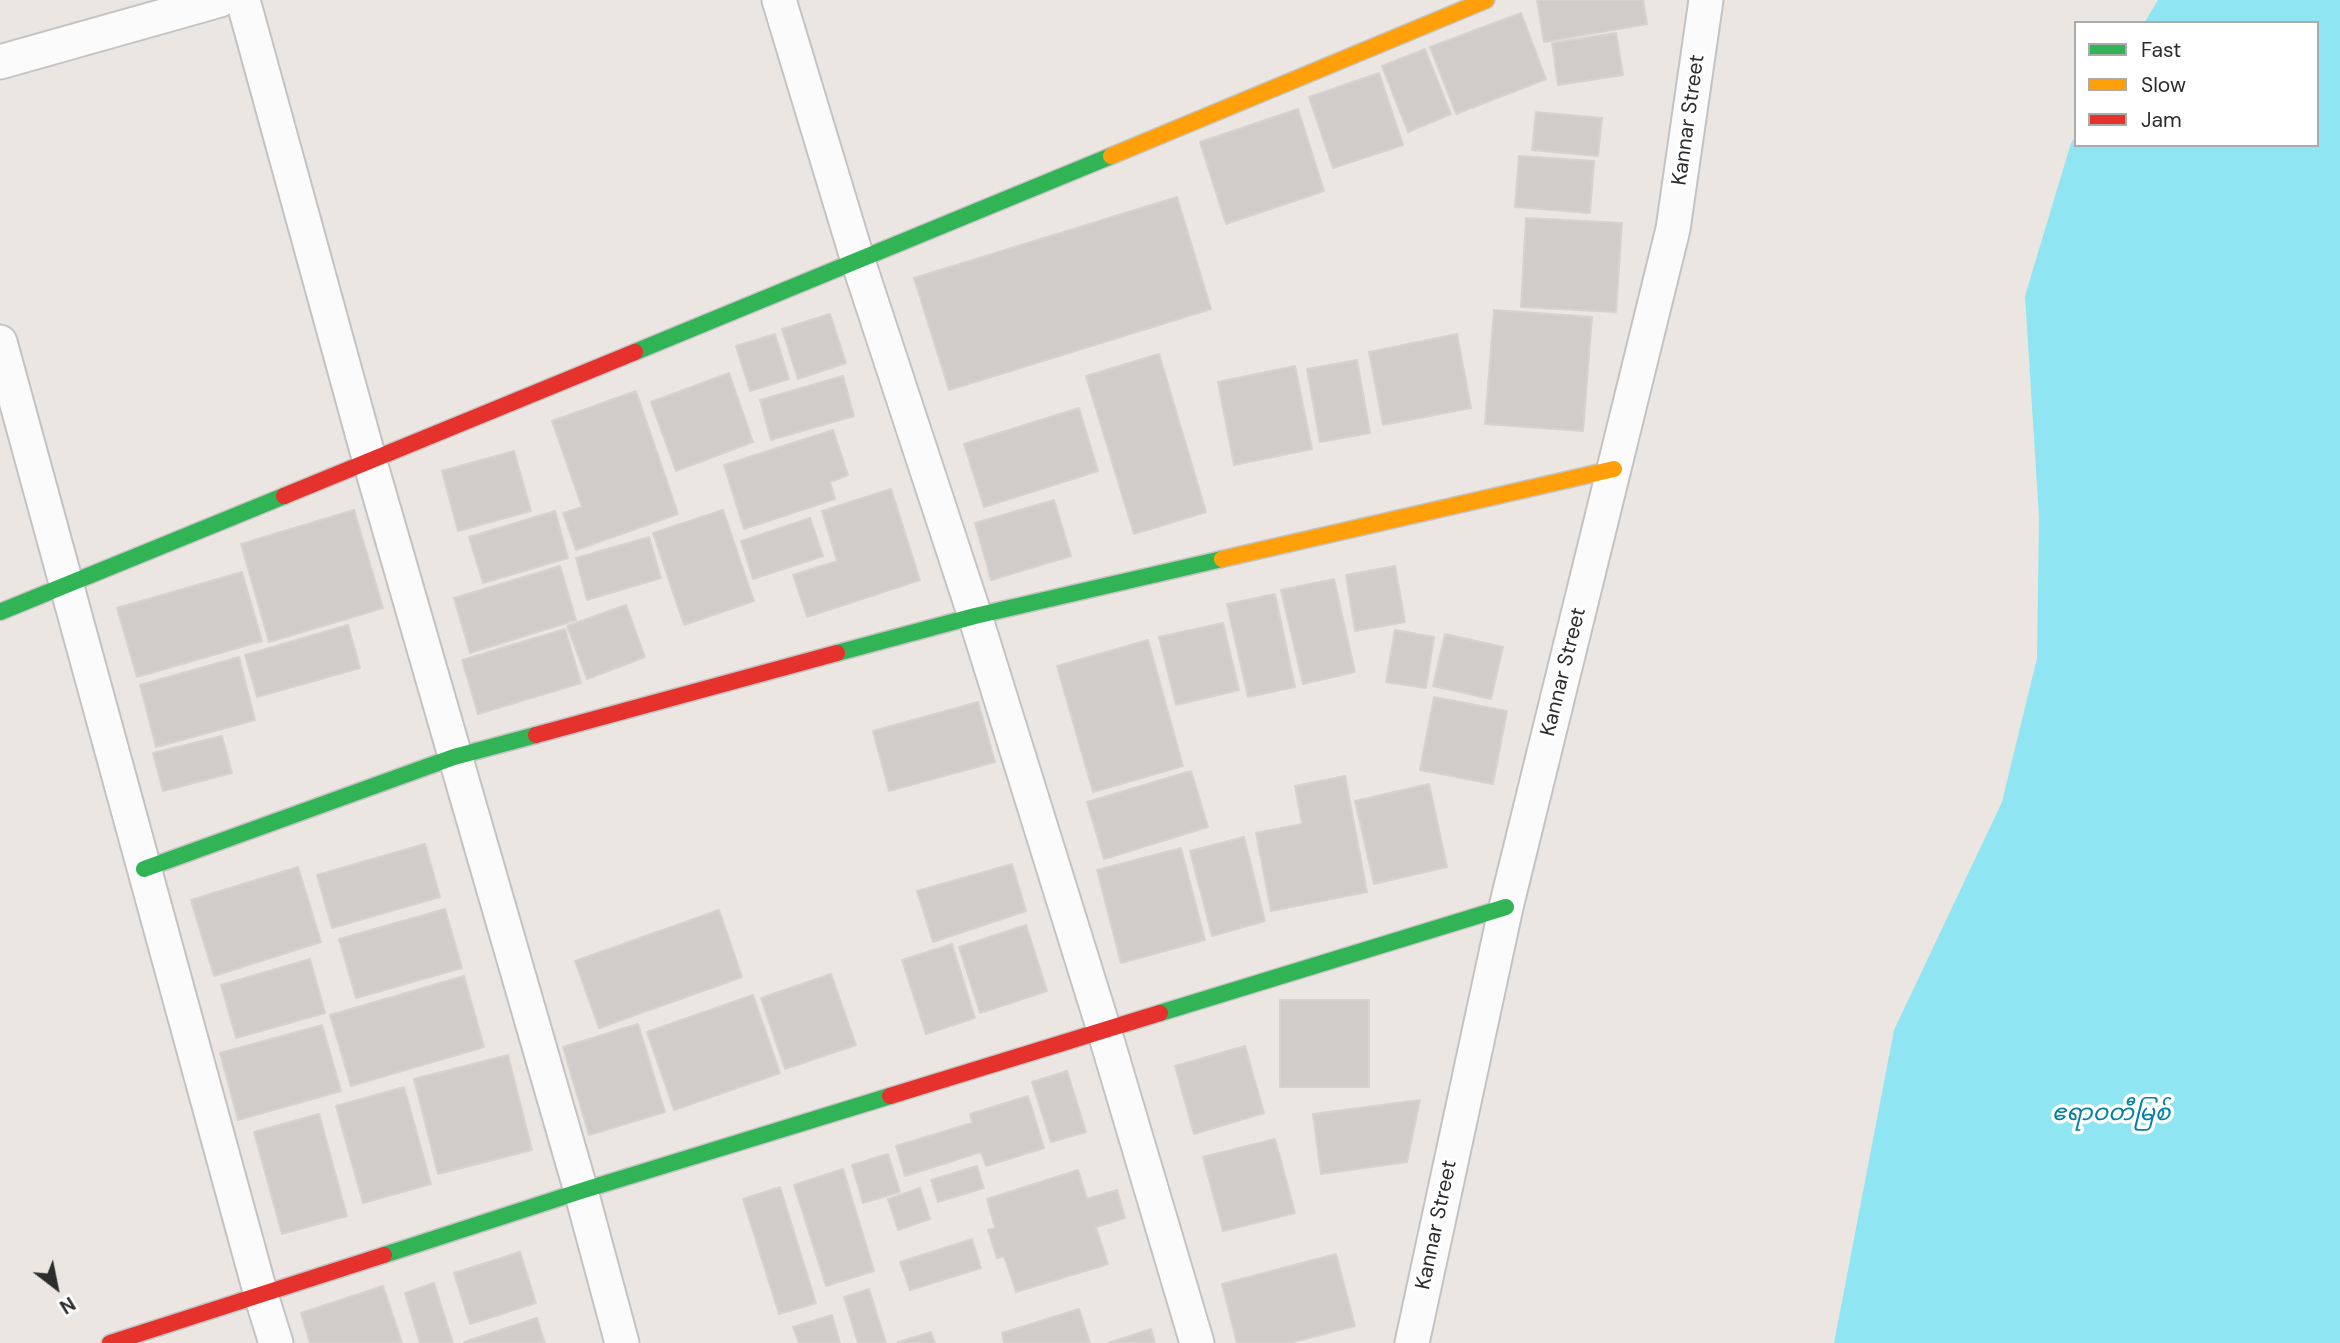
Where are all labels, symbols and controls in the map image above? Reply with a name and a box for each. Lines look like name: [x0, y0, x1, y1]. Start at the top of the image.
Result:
legend: [2074, 21, 2319, 147]
text: Fast: [2141, 36, 2181, 64]
street label: Kannar Street: [1667, 53, 1711, 187]
text: Slow: [2141, 71, 2186, 99]
text: Jam: [2141, 106, 2182, 134]
street label: Kannar Street: [1536, 605, 1592, 739]
water label: ဧရာဝတီမြစ်: [2052, 1100, 2170, 1128]
street label: Kannar Street: [1411, 1158, 1463, 1292]
north arrow: [21, 1252, 91, 1322]
text: N: [55, 1291, 80, 1320]

